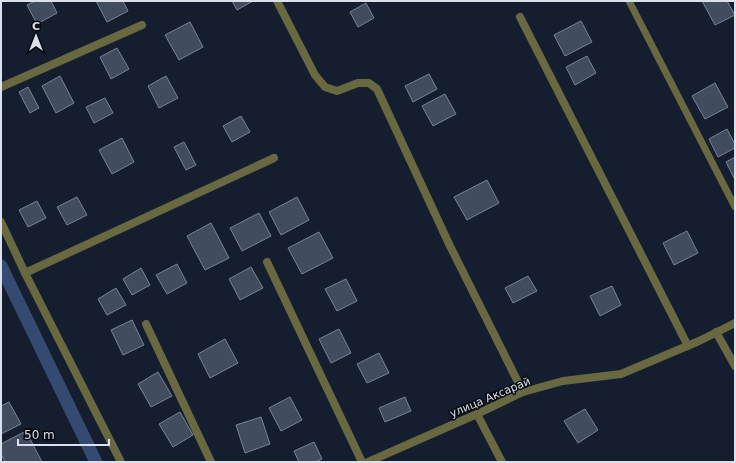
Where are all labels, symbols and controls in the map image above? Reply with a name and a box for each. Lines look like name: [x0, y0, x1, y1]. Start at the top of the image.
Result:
north arrow: [16, 16, 56, 56]
text: С: [32, 20, 40, 33]
street label: улица Аксарай: [448, 375, 532, 420]
scale bar: [18, 421, 109, 447]
text: 50 m: [24, 428, 55, 442]

